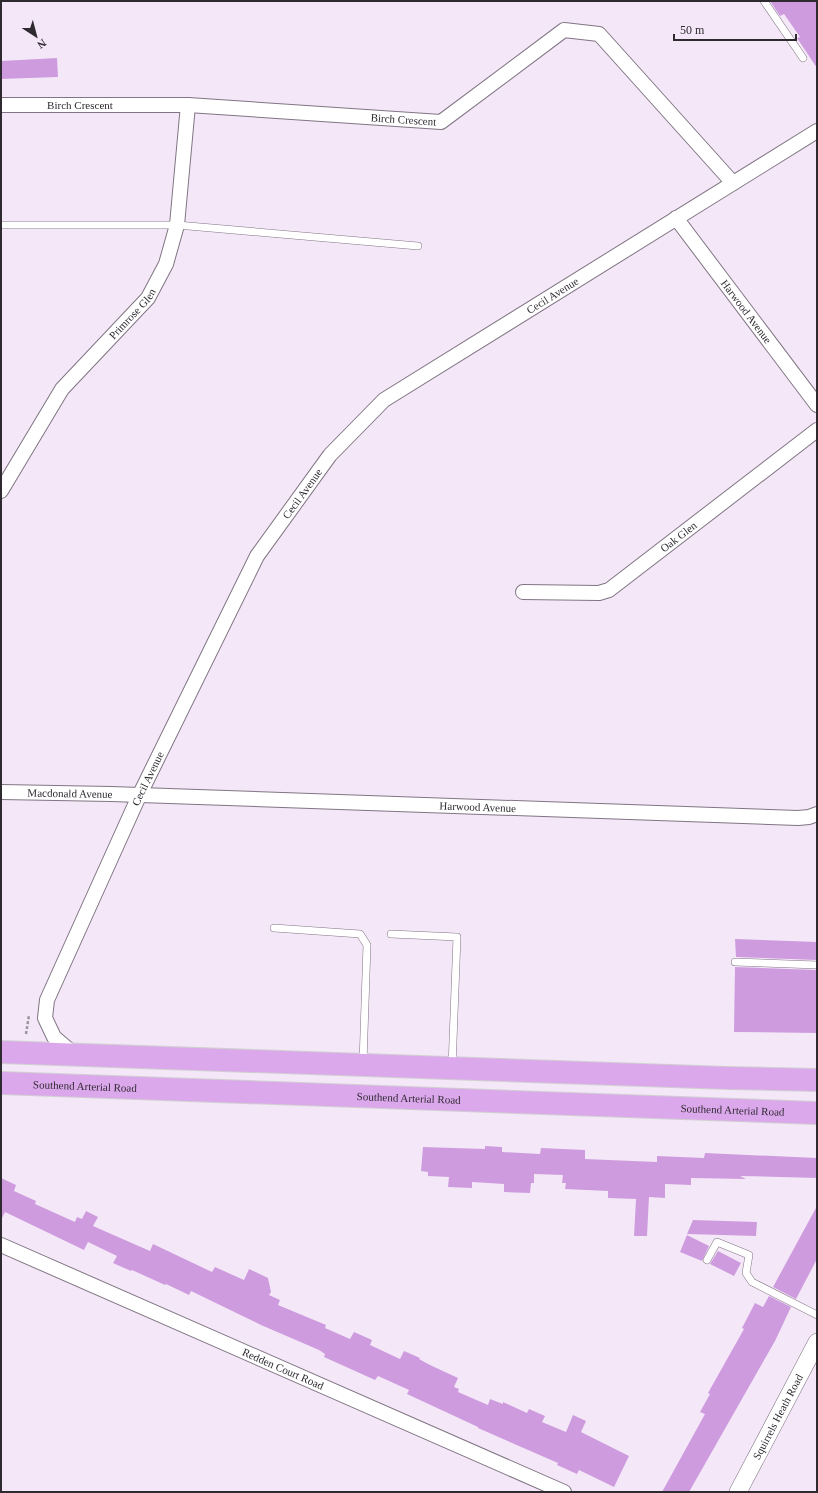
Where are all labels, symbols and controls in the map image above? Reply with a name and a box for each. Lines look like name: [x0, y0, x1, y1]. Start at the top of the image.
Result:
north arrow: [16, 16, 56, 56]
scale bar: [674, 16, 796, 42]
text: 50 m: [680, 23, 705, 37]
text: N: [35, 37, 49, 51]
street label: Birch Crescent: [47, 99, 113, 111]
street label: Birch Crescent: [370, 111, 437, 128]
street label: Cecil Avenue: [524, 275, 581, 316]
street label: Harwood Avenue: [719, 277, 774, 346]
street label: Primrose Glen: [107, 286, 158, 341]
street label: Cecil Avenue: [280, 466, 324, 521]
street label: Oak Glen: [658, 519, 699, 554]
street label: Cecil Avenue: [129, 749, 166, 808]
street label: Macdonald Avenue: [27, 786, 113, 800]
street label: Harwood Avenue: [439, 799, 516, 814]
street label: Southend Arterial Road: [33, 1078, 138, 1094]
street label: Southend Arterial Road: [357, 1090, 461, 1106]
street label: Southend Arterial Road: [680, 1102, 785, 1118]
street label: Redden Court Road: [241, 1346, 326, 1392]
street label: Squirrels Heath Road: [750, 1372, 805, 1462]

